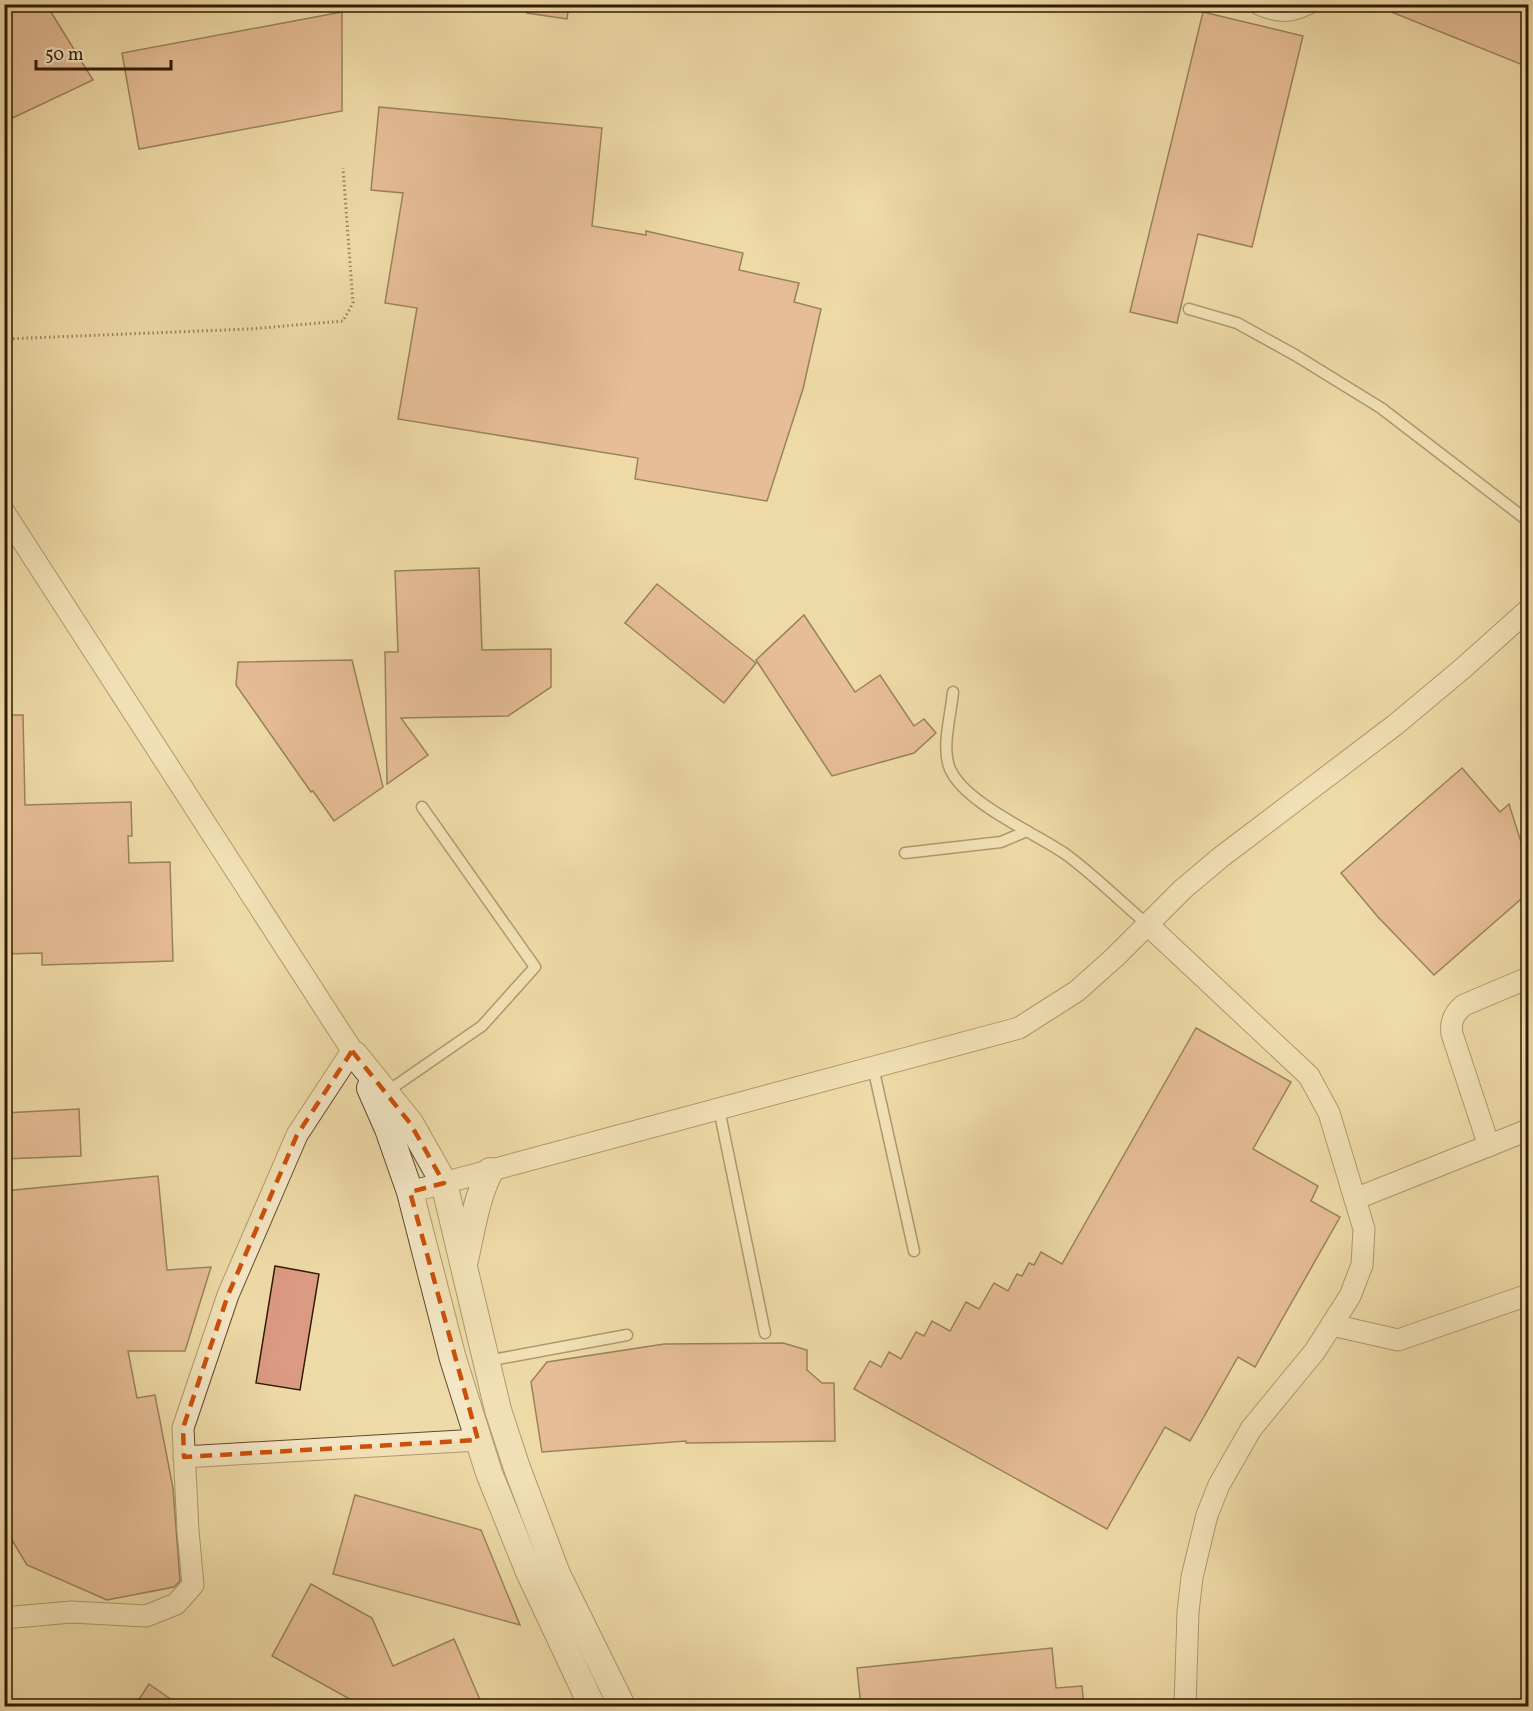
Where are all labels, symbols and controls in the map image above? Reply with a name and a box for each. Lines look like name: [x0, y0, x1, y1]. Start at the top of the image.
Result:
scale bar: [36, 33, 171, 71]
text: 50 m: [45, 43, 84, 68]

